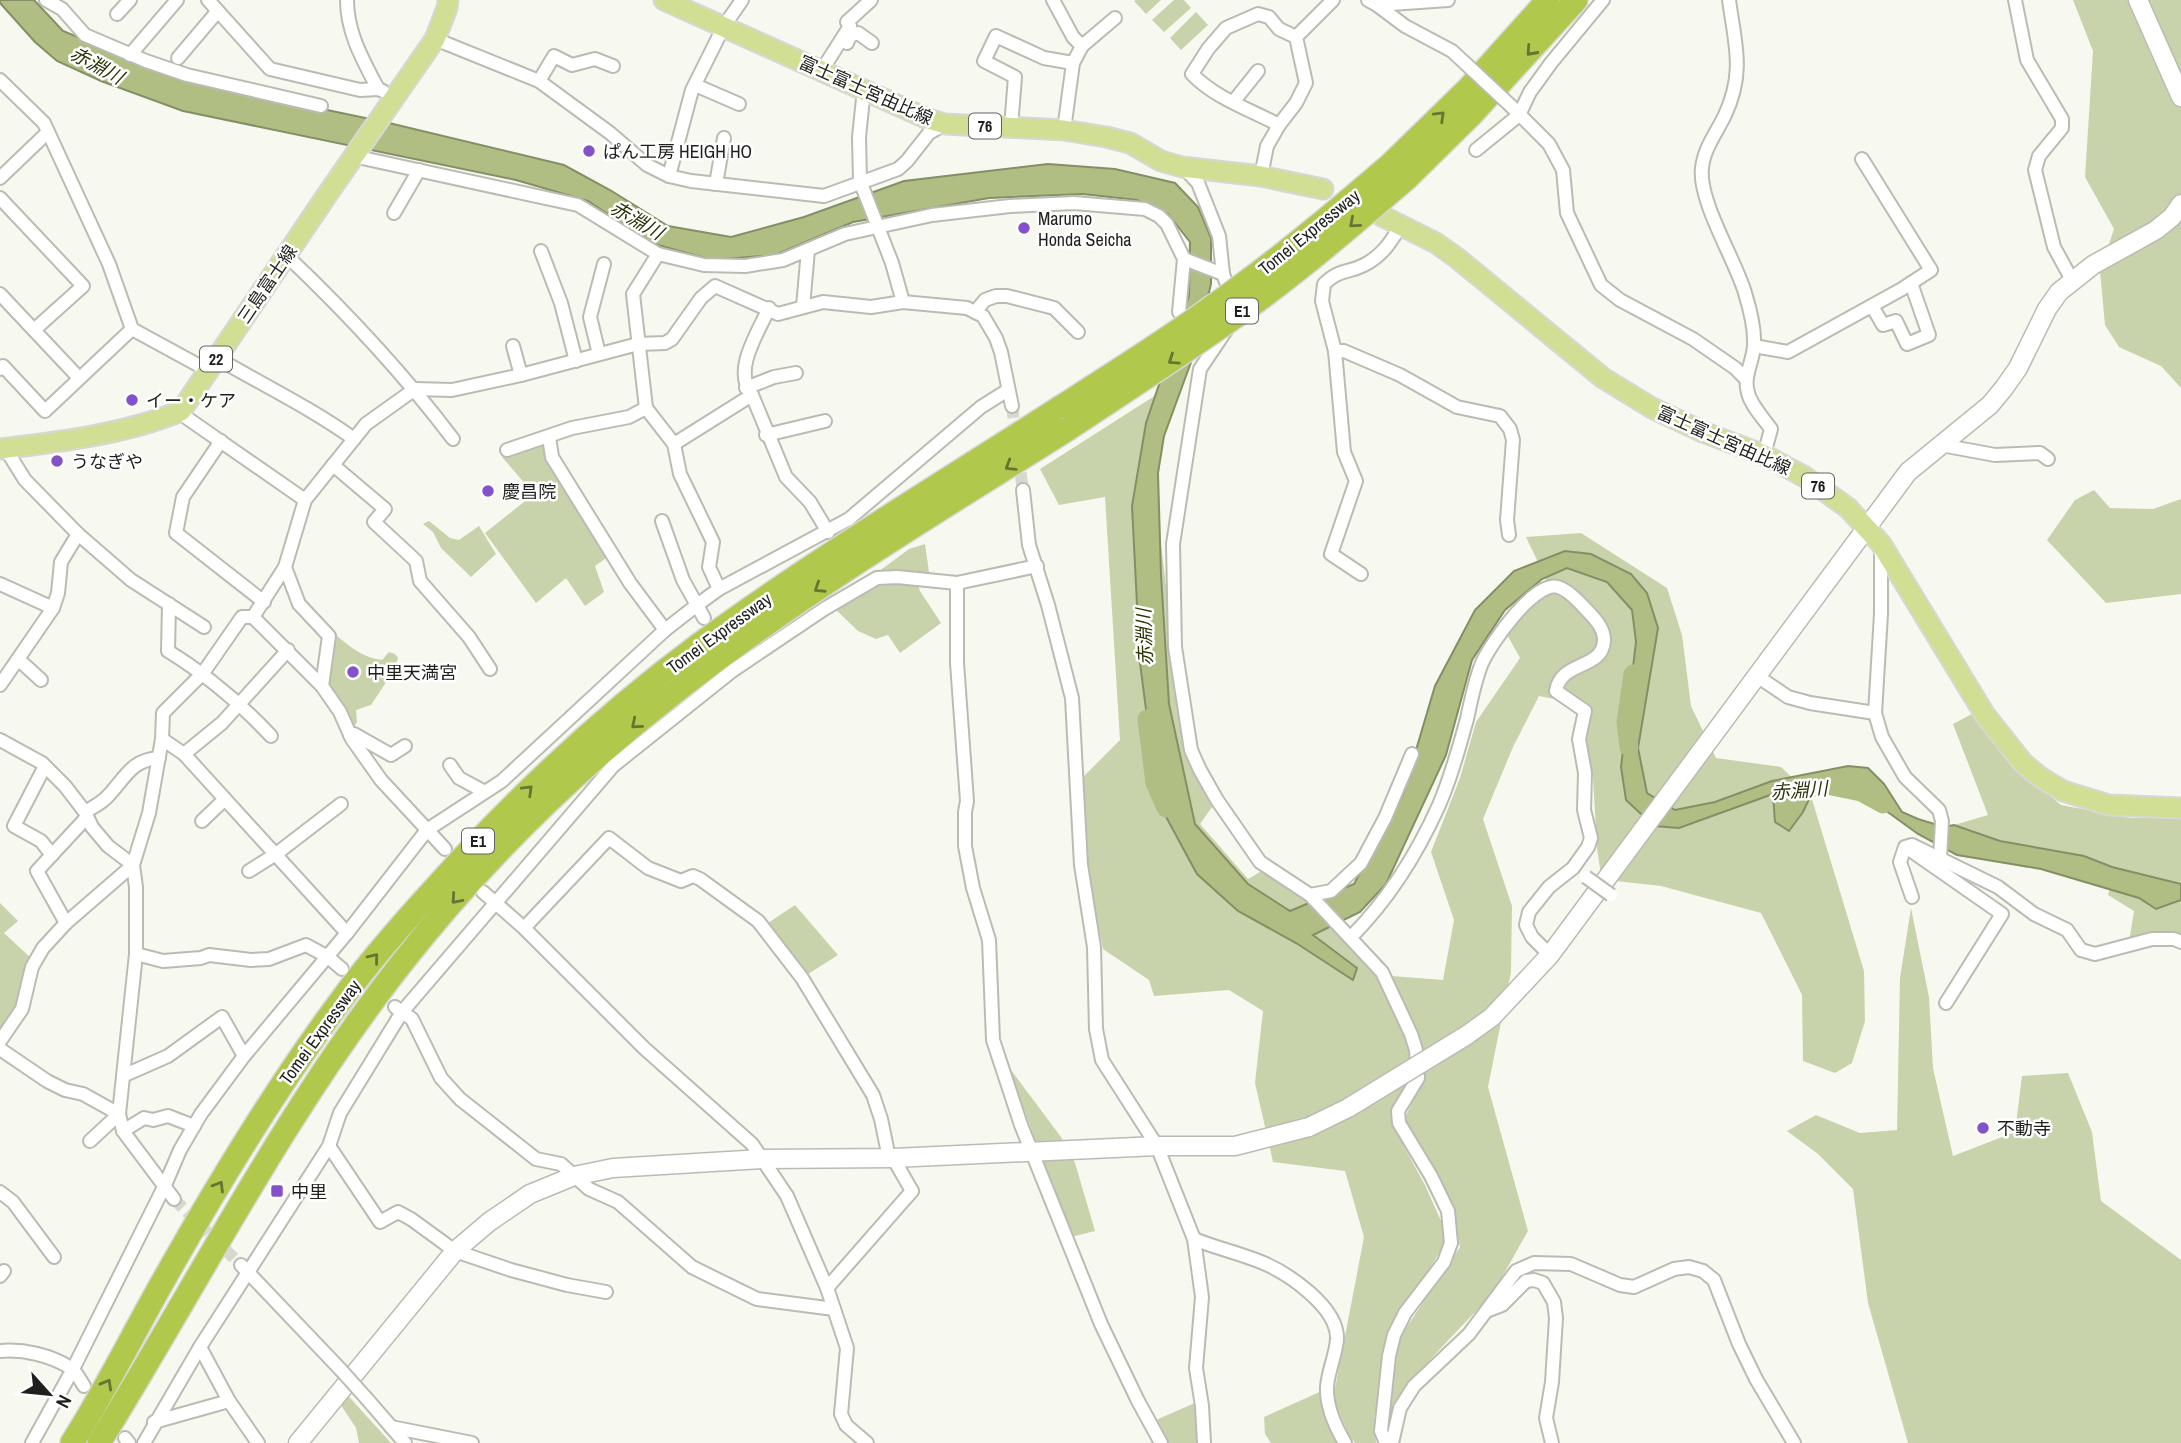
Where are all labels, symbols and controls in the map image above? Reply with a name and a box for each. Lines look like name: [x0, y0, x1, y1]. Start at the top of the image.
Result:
water label: 赤淵川: [66, 40, 130, 91]
one-way arrow: [1527, 43, 1539, 56]
street label: 富士富士宮由比線: [795, 49, 937, 131]
one-way arrow: [1431, 112, 1444, 125]
road number: 76: [969, 114, 1001, 138]
place label: ぱん工房 HEIGH HO: [603, 139, 752, 164]
marker: ぱん工房 HEIGH HO: [581, 143, 597, 159]
street label: Tomei Expressway: [1253, 183, 1365, 281]
water label: 赤淵川: [606, 194, 670, 247]
place label: Marumo Honda Seicha: [1038, 206, 1132, 252]
one-way arrow: [1350, 215, 1363, 227]
marker: Marumo Honda Seicha: [1016, 220, 1032, 236]
street label: 三島富士線: [231, 240, 303, 328]
road number: E1: [1226, 298, 1258, 324]
road number: 22: [200, 346, 232, 372]
one-way arrow: [1168, 352, 1181, 364]
place label: イー・ケア: [146, 388, 236, 413]
marker: イー・ケア: [124, 392, 140, 408]
street label: 富士富士宮由比線: [1653, 399, 1795, 481]
place label: うなぎや: [71, 449, 143, 474]
marker: うなぎや: [49, 453, 65, 469]
one-way arrow: [1005, 457, 1018, 470]
road number: 76: [1802, 474, 1834, 499]
place label: 慶昌院: [502, 479, 556, 504]
marker: 慶昌院: [480, 483, 496, 499]
one-way arrow: [814, 580, 827, 593]
street label: Tomei Expressway: [662, 586, 777, 680]
water label: 赤淵川: [1130, 606, 1158, 666]
place label: 中里天満宮: [367, 660, 457, 685]
marker: 中里天満宮: [345, 664, 361, 680]
one-way arrow: [632, 715, 644, 728]
water label: 赤淵川: [1770, 775, 1830, 805]
one-way arrow: [520, 785, 533, 798]
road number: E1: [462, 828, 494, 854]
one-way arrow: [452, 891, 464, 904]
one-way arrow: [366, 953, 379, 965]
street label: Tomei Expressway: [273, 974, 367, 1089]
place label: 不動寺: [1997, 1116, 2051, 1141]
marker: 不動寺: [1975, 1120, 1991, 1136]
place label: 中里: [291, 1179, 327, 1204]
one-way arrow: [210, 1181, 223, 1194]
marker: 中里: [269, 1183, 285, 1199]
north arrow: [14, 1359, 84, 1429]
one-way arrow: [99, 1379, 112, 1391]
text: N: [50, 1391, 78, 1413]

